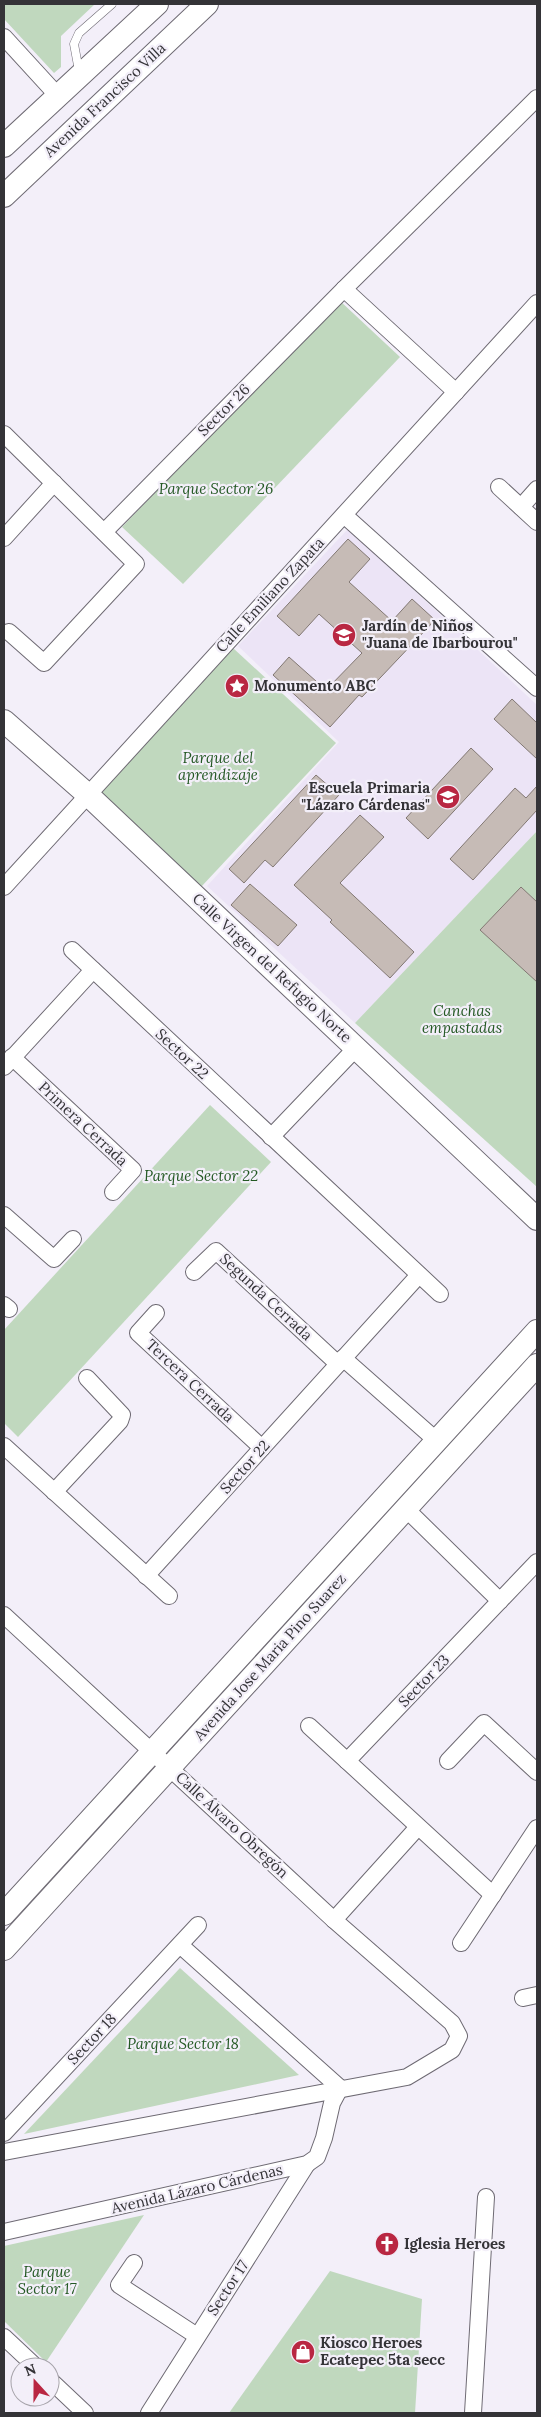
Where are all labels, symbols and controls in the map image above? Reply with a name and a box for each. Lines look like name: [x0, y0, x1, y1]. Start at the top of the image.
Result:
street label: Avenida Francisco Villa: [39, 38, 170, 162]
street label: Sector 26: [194, 380, 254, 440]
park label: Parque Sector 26: [159, 479, 273, 498]
street label: Calle Emiliano Zapata: [211, 533, 328, 656]
place label: Jardín de Niños "Juana de Ibarbourou": [362, 616, 518, 652]
school or university icon: Jardín de Niños "Juana de Ibarbourou": [331, 622, 357, 648]
place icon: Monumento ABC: [224, 673, 250, 699]
place label: Monumento ABC: [254, 676, 376, 695]
park label: Parque del aprendizaje: [178, 748, 258, 784]
place label: Escuela Primaria "Lázaro Cárdenas": [301, 778, 430, 814]
school or university icon: Escuela Primaria "Lázaro Cárdenas": [435, 784, 461, 810]
street label: Calle Virgen del Refugio Norte: [189, 889, 356, 1046]
park label: Canchas empastadas: [422, 1001, 502, 1037]
street label: Sector 22: [152, 1024, 213, 1083]
street label: Primera Cerrada: [35, 1077, 132, 1170]
park label: Parque Sector 22: [144, 1166, 258, 1185]
street label: Segunda Cerrada: [216, 1249, 317, 1345]
street label: Tercera Cerrada: [142, 1335, 238, 1426]
street label: Sector 22: [216, 1436, 274, 1497]
street label: Avenida Jose Maria Pino Suarez: [189, 1569, 350, 1745]
street label: Sector 23: [394, 1650, 453, 1711]
street label: Calle Álvaro Obregón: [172, 1767, 293, 1882]
street label: Sector 18: [63, 2009, 120, 2068]
park label: Parque Sector 18: [127, 2034, 239, 2053]
street label: Avenida Lázaro Cárdenas: [108, 2160, 285, 2218]
church icon: Iglesia Heroes: [374, 2231, 400, 2257]
place label: Iglesia Heroes: [404, 2234, 505, 2253]
street label: Sector 17: [203, 2257, 252, 2319]
park label: Parque Sector 17: [18, 2262, 77, 2298]
place label: Kiosco Heroes Ecatepec 5ta secc: [320, 2333, 445, 2369]
shop icon: Kiosco Heroes Ecatepec 5ta secc: [290, 2339, 316, 2365]
north arrow: [10, 2357, 60, 2407]
text: N: [22, 2359, 39, 2380]

